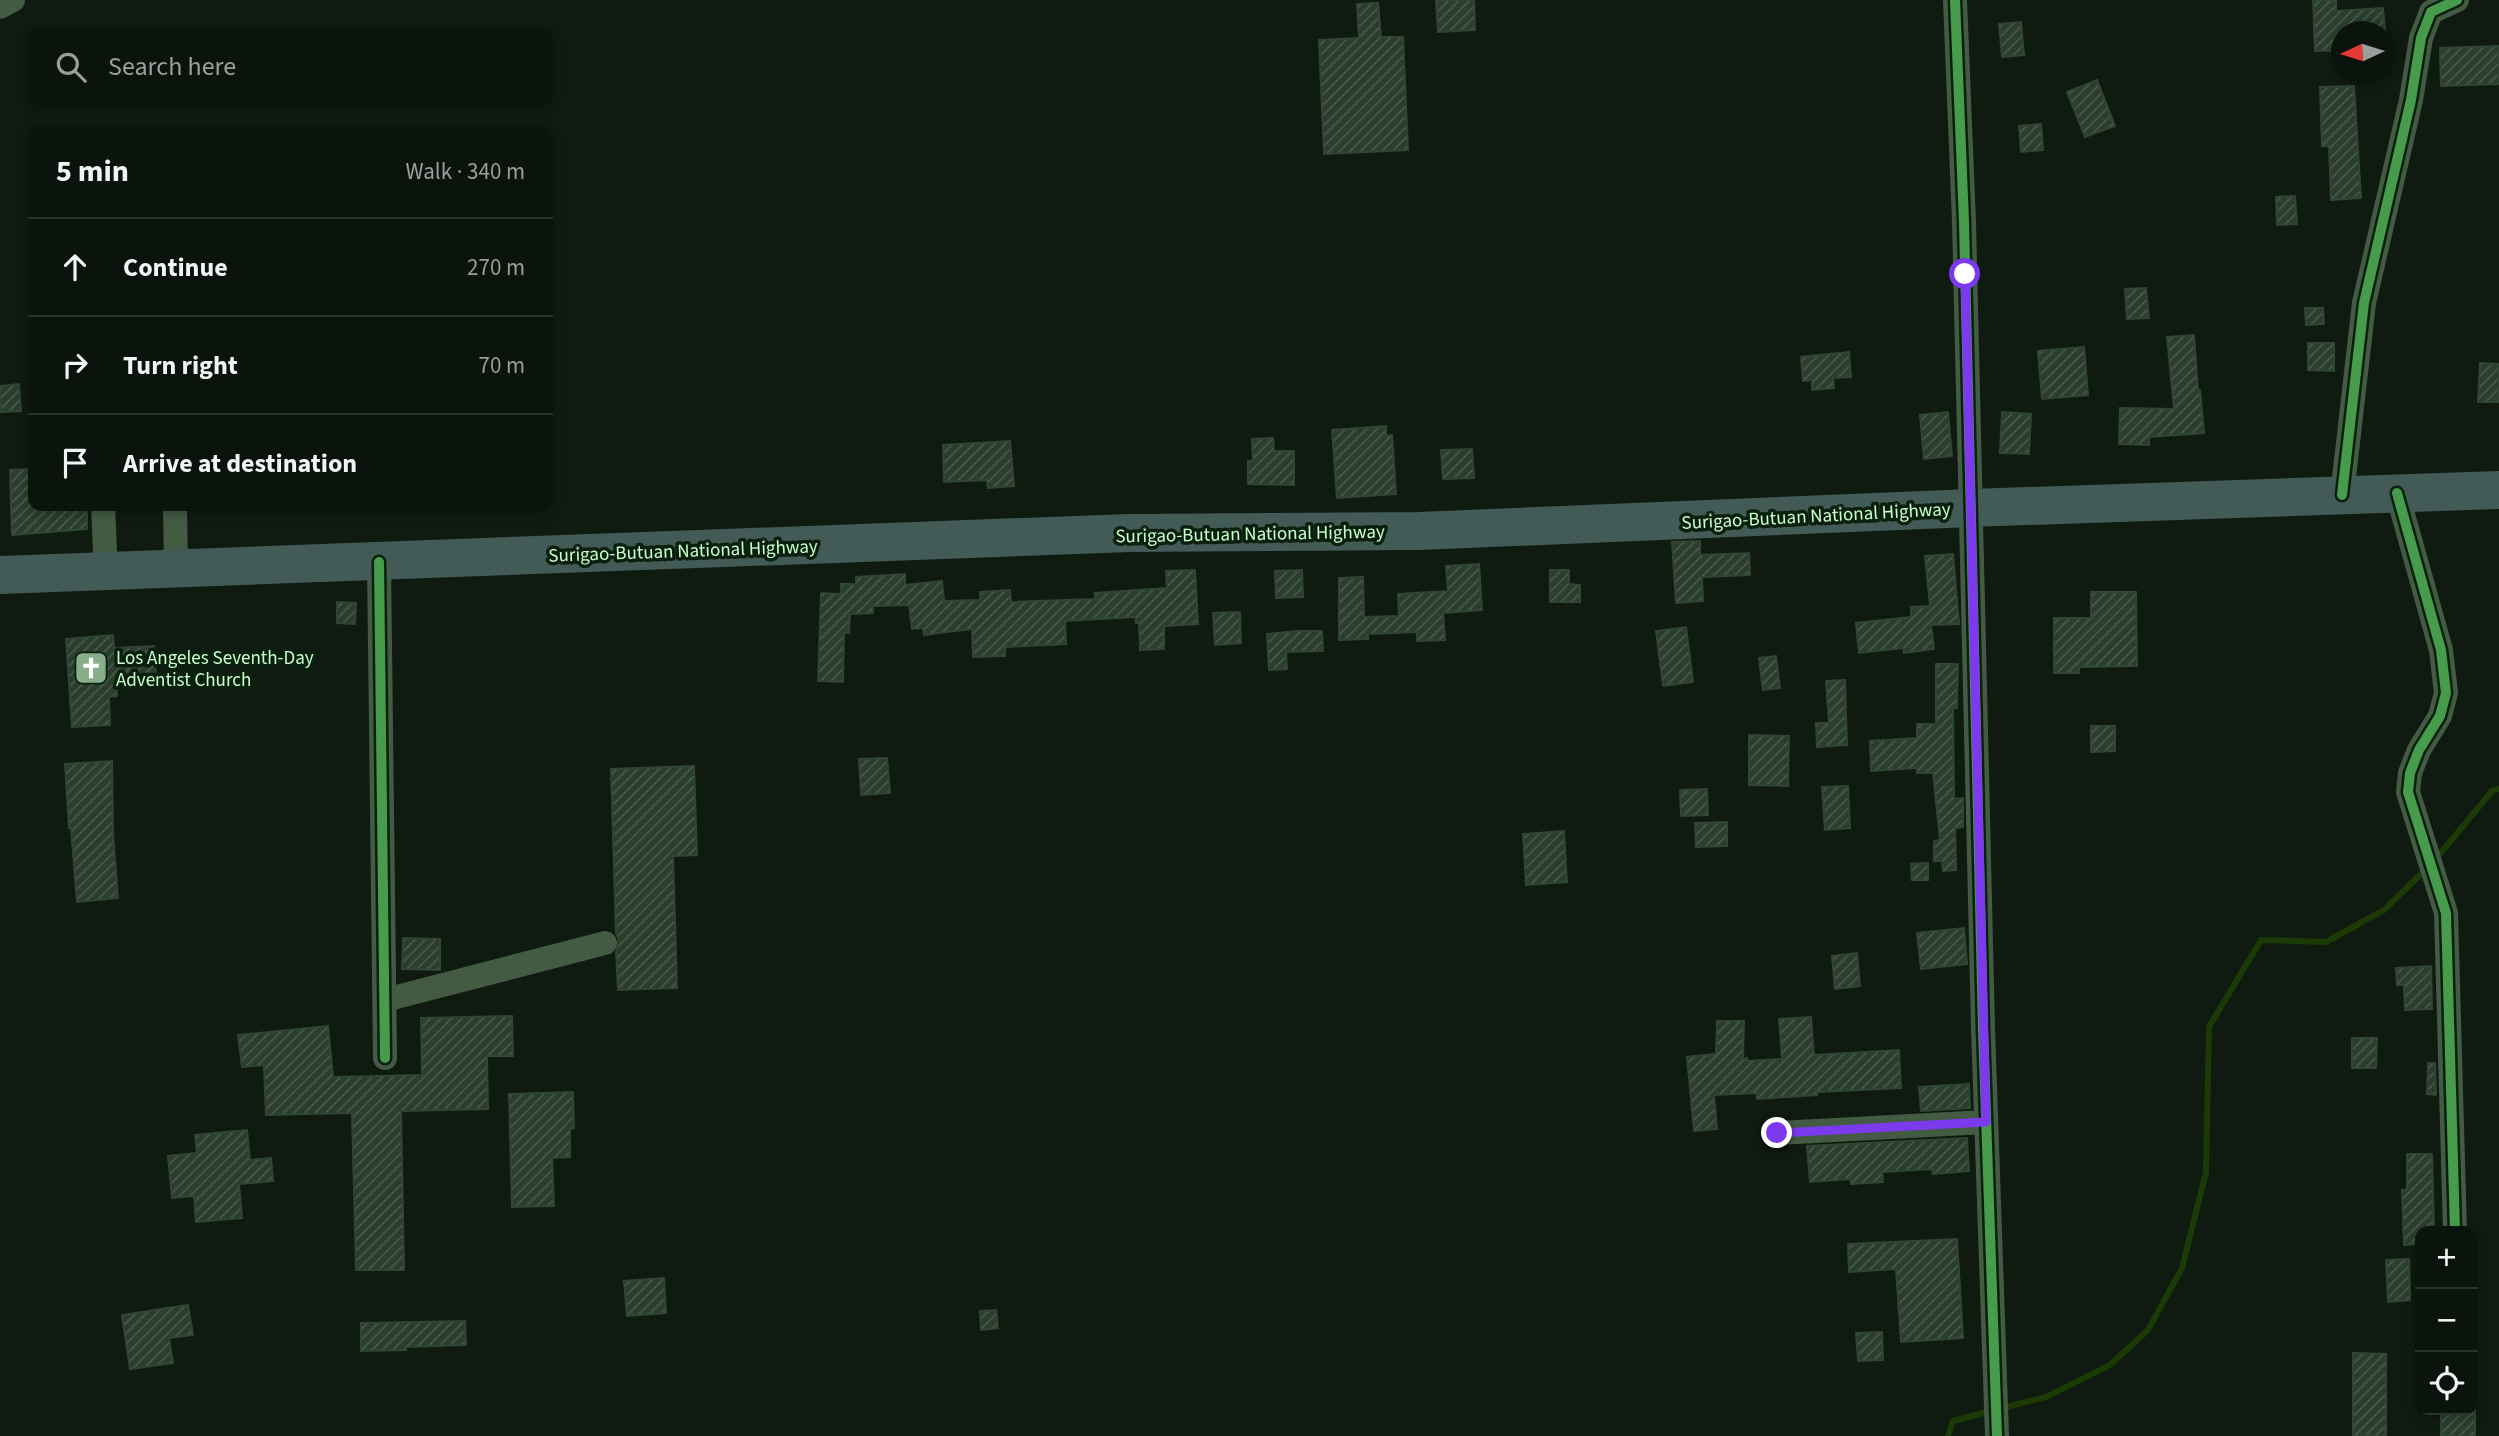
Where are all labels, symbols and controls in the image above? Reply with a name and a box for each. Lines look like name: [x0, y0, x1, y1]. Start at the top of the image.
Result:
north arrow: [2331, 21, 2394, 84]
search box: [28, 28, 553, 105]
icon: search: [52, 48, 90, 86]
text: Search here: [108, 48, 236, 85]
text: 5 min: [56, 150, 129, 193]
text: Walk · 340 m: [406, 155, 525, 188]
icon: ahead: [56, 248, 94, 286]
text: Continue: [123, 249, 228, 286]
text: 270 m: [467, 251, 525, 284]
route start: [1949, 258, 1980, 289]
icon: right: [56, 346, 94, 384]
text: Turn right: [123, 347, 238, 384]
text: 70 m: [478, 349, 525, 382]
icon: arrive: [56, 444, 94, 482]
text: Arrive at destination: [123, 445, 357, 482]
street label: Surigao-Butuan National Highway: [1681, 496, 1951, 537]
street label: Surigao-Butuan National Highway: [1115, 519, 1385, 550]
street label: Surigao-Butuan National Highway: [548, 533, 818, 570]
place label: Los Angeles Seventh-Day Adventist Church: [116, 645, 314, 694]
church icon: Los Angeles Seventh-Day Adventist Church: [72, 649, 110, 687]
route end: [1761, 1117, 1792, 1148]
map controls: [2415, 1226, 2478, 1415]
button: +: [2415, 1226, 2478, 1289]
button: −: [2415, 1289, 2478, 1352]
button: locate: [2415, 1352, 2478, 1415]

